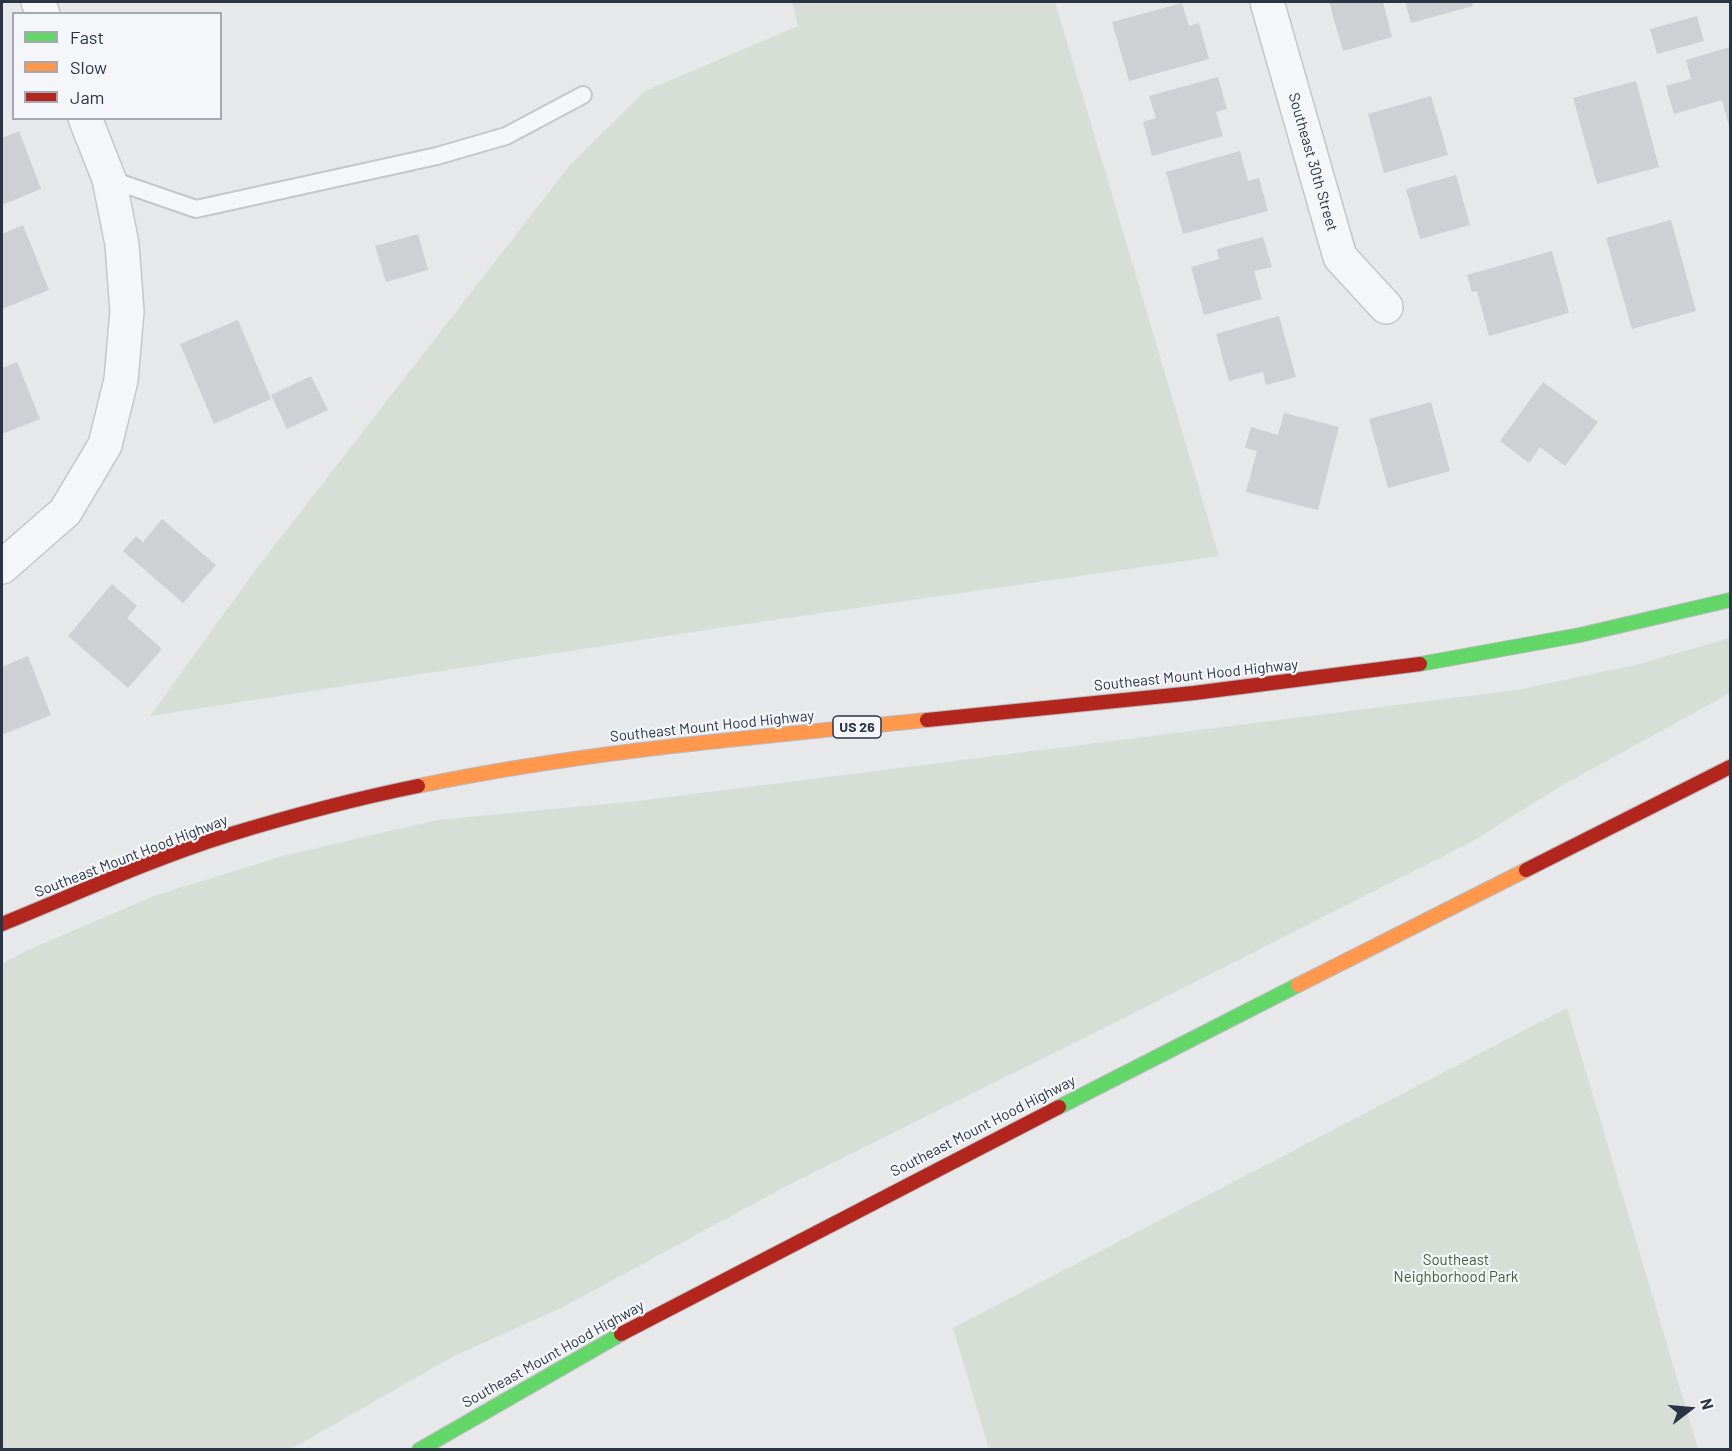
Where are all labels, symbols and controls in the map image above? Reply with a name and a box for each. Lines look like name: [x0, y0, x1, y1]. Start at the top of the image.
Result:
legend: [12, 12, 222, 120]
text: Fast: [70, 26, 104, 48]
text: Slow: [70, 56, 107, 78]
text: Jam: [70, 86, 104, 108]
street label: Southeast 30th Street: [1285, 91, 1341, 233]
street label: Southeast Mount Hood Highway: [1093, 655, 1299, 695]
street label: Southeast Mount Hood Highway: [609, 706, 815, 746]
road number: US 26: [833, 716, 881, 738]
street label: Southeast Mount Hood Highway: [32, 811, 230, 901]
street label: Southeast Mount Hood Highway: [887, 1071, 1079, 1181]
park label: Southeast Neighborhood Park: [1394, 1251, 1518, 1286]
street label: Southeast Mount Hood Highway: [459, 1296, 647, 1412]
north arrow: [1660, 1379, 1720, 1439]
text: N: [1697, 1396, 1718, 1412]

